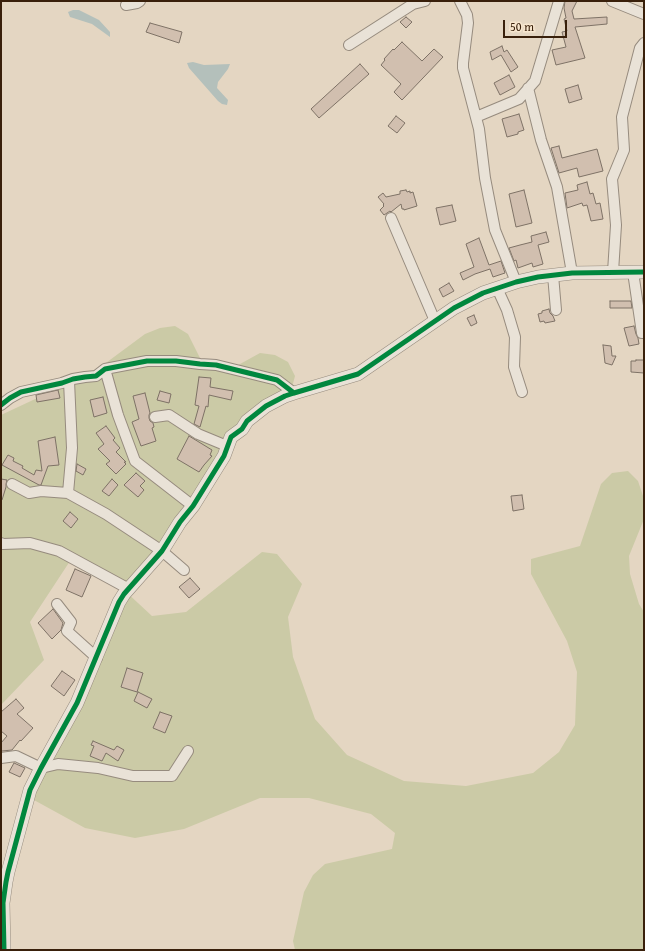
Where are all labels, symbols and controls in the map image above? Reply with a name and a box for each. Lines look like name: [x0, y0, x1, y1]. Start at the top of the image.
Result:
scale bar: [505, 12, 569, 38]
text: 50 m: [510, 18, 534, 35]

